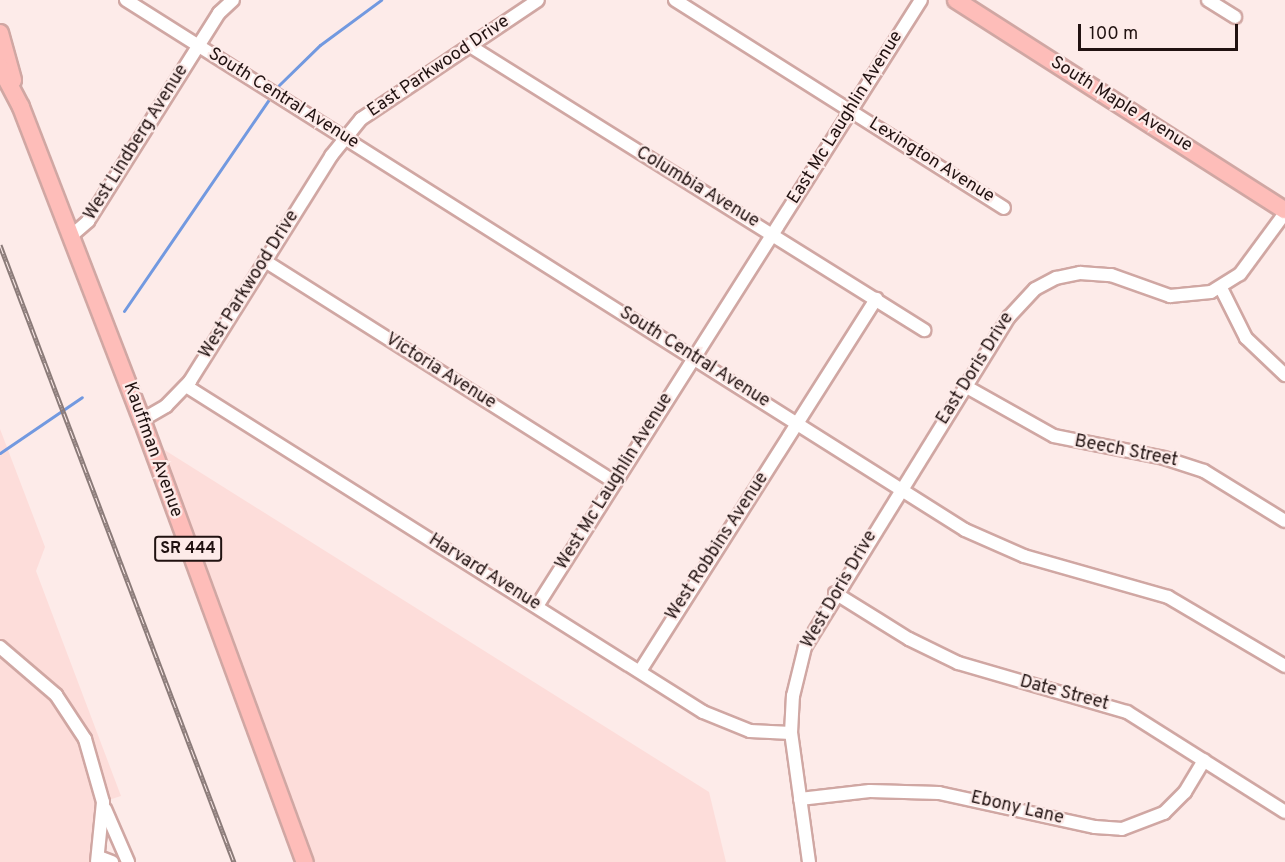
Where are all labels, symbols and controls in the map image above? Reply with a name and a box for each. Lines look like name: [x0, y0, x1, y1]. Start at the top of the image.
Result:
street label: East Parkwood Drive: [364, 11, 514, 123]
scale bar: [1081, 12, 1242, 50]
text: 100 m: [1089, 23, 1138, 46]
street label: East Mc Laughlin Avenue: [784, 27, 908, 209]
street label: South Central Avenue: [203, 44, 363, 154]
street label: South Maple Avenue: [1046, 52, 1196, 158]
street label: West Lindberg Avenue: [80, 61, 194, 225]
street label: Lexington Avenue: [864, 113, 998, 209]
street label: Columbia Avenue: [631, 143, 763, 233]
street label: West Parkwood Drive: [196, 207, 304, 363]
street label: South Central Avenue: [614, 303, 774, 413]
street label: East Doris Drive: [933, 309, 1019, 429]
street label: Victoria Avenue: [380, 329, 500, 415]
street label: Kauffman Avenue: [117, 379, 187, 521]
street label: West Mc Laughlin Avenue: [552, 389, 678, 575]
street label: Beech Street: [1072, 431, 1180, 473]
street label: West Robbins Avenue: [662, 469, 774, 625]
street label: West Doris Drive: [798, 527, 882, 653]
street label: Harvard Avenue: [424, 530, 544, 616]
road number: SR 444: [154, 536, 222, 562]
street label: Date Street: [1017, 672, 1111, 716]
street label: Ebony Lane: [968, 788, 1066, 830]

